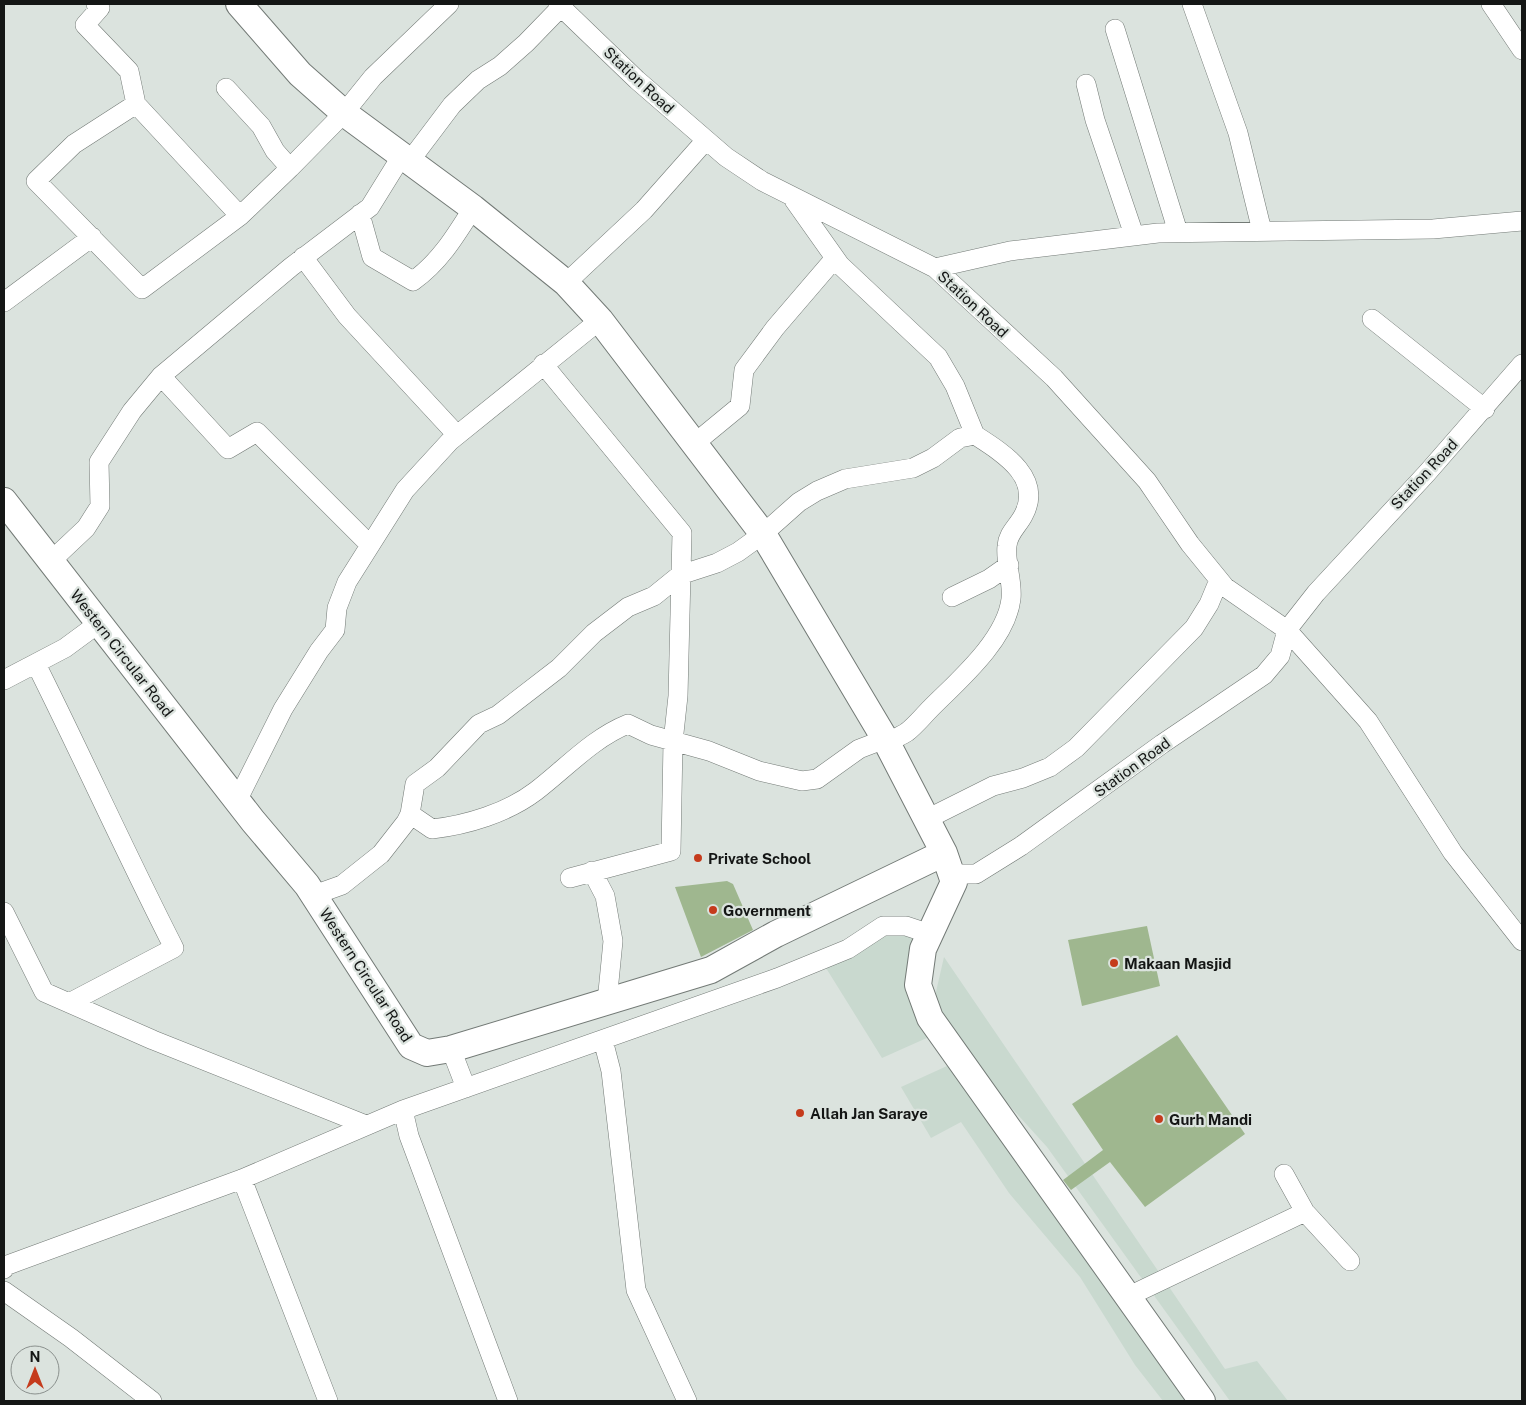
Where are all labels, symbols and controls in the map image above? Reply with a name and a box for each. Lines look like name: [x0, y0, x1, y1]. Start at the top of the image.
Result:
street label: Station Road: [601, 43, 677, 117]
street label: Station Road: [935, 267, 1011, 341]
street label: Station Road: [1387, 436, 1461, 512]
street label: Western Circular Road: [67, 586, 177, 720]
street label: Station Road: [1091, 734, 1173, 800]
place label: Private School: [708, 850, 811, 867]
marker: Private School: [692, 852, 704, 864]
place label: Government: [723, 902, 811, 919]
marker: Government: [707, 904, 719, 916]
street label: Western Circular Road: [316, 905, 416, 1045]
place label: Makaan Masjid: [1124, 955, 1231, 972]
marker: Makaan Masjid: [1108, 957, 1120, 969]
place label: Allah Jan Saraye: [810, 1105, 928, 1122]
marker: Allah Jan Saraye: [794, 1107, 806, 1119]
place label: Gurh Mandi: [1169, 1111, 1252, 1128]
marker: Gurh Mandi: [1153, 1113, 1165, 1125]
north arrow: [10, 1345, 60, 1395]
text: N: [30, 1349, 40, 1365]

